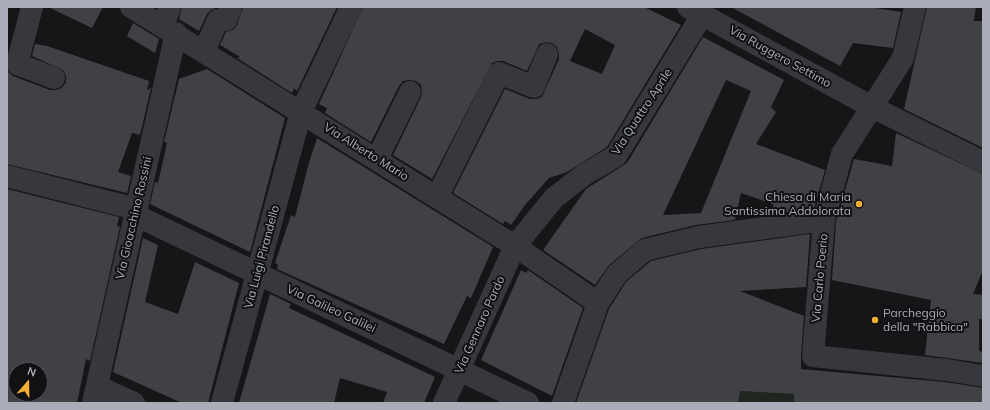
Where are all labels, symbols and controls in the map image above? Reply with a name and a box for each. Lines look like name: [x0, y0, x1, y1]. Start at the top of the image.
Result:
street label: Via Ruggero Settimo: [726, 23, 834, 91]
street label: Via Quattro Aprile: [609, 66, 675, 158]
street label: Via Alberto Mario: [321, 120, 411, 184]
street label: Via Gioacchino Rossini: [113, 155, 155, 281]
place label: Chiesa di Maria Santissima Addolorata: [724, 190, 851, 218]
marker: Chiesa di Maria Santissima Addolorata: [854, 199, 864, 209]
street label: Via Luigi Pirandello: [241, 204, 283, 310]
street label: Via Carlo Poerio: [809, 233, 831, 323]
street label: Via Gennaro Pardo: [452, 274, 508, 376]
street label: Via Galileo Galilei: [284, 282, 378, 336]
place label: Parcheggio della "Rabbica": [883, 306, 968, 334]
marker: Parcheggio della "Rabbica": [870, 315, 880, 325]
north arrow: [8, 362, 48, 402]
text: N: [25, 364, 38, 380]

